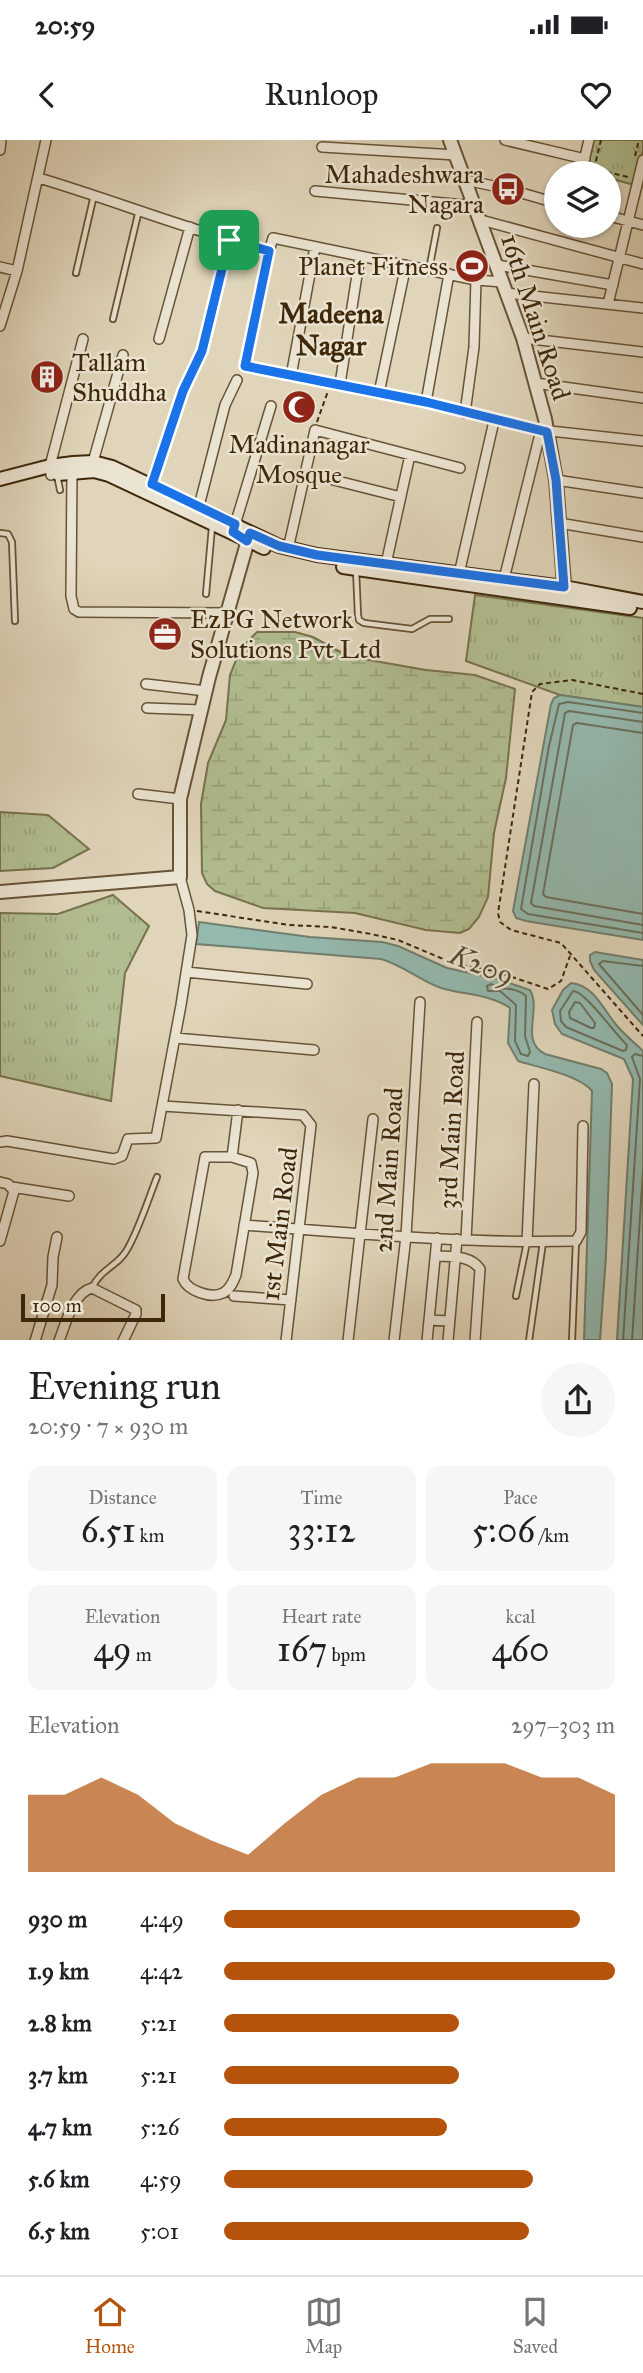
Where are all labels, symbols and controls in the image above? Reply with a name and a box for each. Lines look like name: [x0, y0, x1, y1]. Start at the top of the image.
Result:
text: 20:59: [35, 9, 96, 41]
text: Runloop: [265, 75, 378, 114]
icon: back: [28, 76, 66, 114]
icon: heart: [577, 76, 615, 114]
place label: Mahadeshwara Nagara: [325, 158, 484, 220]
map controls: [544, 161, 621, 238]
button: layers: [544, 161, 621, 238]
bus stop icon: Mahadeshwara Nagara: [489, 170, 527, 208]
pin: [199, 210, 259, 270]
icon: arrive: [210, 221, 248, 259]
street label: 16th Main Road: [494, 230, 578, 404]
sports icon: Planet Fitness: [453, 247, 491, 285]
place label: Planet Fitness: [298, 250, 448, 282]
district label: Madeena Nagar: [278, 296, 385, 363]
place label: Tallam Shuddha: [72, 346, 167, 408]
building icon: Tallam Shuddha: [28, 358, 66, 396]
mosque icon: Madinanagar Mosque: [280, 388, 318, 426]
place label: Madinanagar Mosque: [229, 428, 370, 490]
place label: EzPG Network Solutions Pvt Ltd: [190, 603, 381, 665]
office icon: EzPG Network Solutions Pvt Ltd: [146, 615, 184, 653]
water label: K209: [443, 936, 519, 993]
street label: 3rd Main Road: [431, 1050, 471, 1210]
street label: 2nd Main Road: [366, 1086, 410, 1254]
street label: 1st Main Road: [254, 1145, 304, 1303]
scale bar: [21, 1292, 164, 1323]
text: 100 m: [32, 1294, 82, 1317]
text: Evening run: [28, 1363, 221, 1409]
button: share: [541, 1363, 615, 1437]
text: 20:59 · 7 × 930 m: [28, 1412, 188, 1440]
text: Distance: [88, 1486, 157, 1509]
text: Time: [300, 1486, 343, 1509]
text: Pace: [503, 1486, 538, 1509]
text: 6.51: [81, 1509, 135, 1552]
text: 33:12: [288, 1509, 355, 1552]
text: 5:06: [472, 1509, 535, 1552]
text: km: [135, 1524, 164, 1547]
text: /km: [535, 1524, 569, 1547]
text: Elevation: [85, 1605, 160, 1628]
text: Heart rate: [282, 1605, 361, 1628]
text: kcal: [506, 1605, 535, 1628]
text: 49: [93, 1628, 132, 1671]
text: 167: [277, 1628, 327, 1671]
text: 460: [492, 1628, 549, 1671]
text: m: [132, 1643, 152, 1666]
text: bpm: [327, 1643, 366, 1666]
text: Elevation: [28, 1711, 119, 1739]
text: 297–303 m: [511, 1711, 615, 1739]
text: 930 m: [28, 1905, 87, 1933]
text: 4:49: [140, 1905, 184, 1933]
text: 1.9 km: [28, 1957, 89, 1985]
text: 4:42: [140, 1957, 183, 1985]
text: 2.8 km: [28, 2009, 92, 2037]
text: 5:21: [140, 2009, 177, 2037]
text: 3.7 km: [28, 2061, 88, 2089]
text: 5:21: [140, 2061, 177, 2089]
text: 4.7 km: [28, 2113, 92, 2141]
text: 5:26: [140, 2113, 180, 2141]
text: 5.6 km: [28, 2165, 90, 2193]
text: 4:59: [140, 2165, 182, 2193]
text: 6.5 km: [28, 2217, 90, 2245]
text: 5:01: [140, 2217, 179, 2245]
tab: Home: [85, 2293, 135, 2358]
tab: Map: [305, 2293, 343, 2358]
tab: Saved: [513, 2293, 558, 2358]

